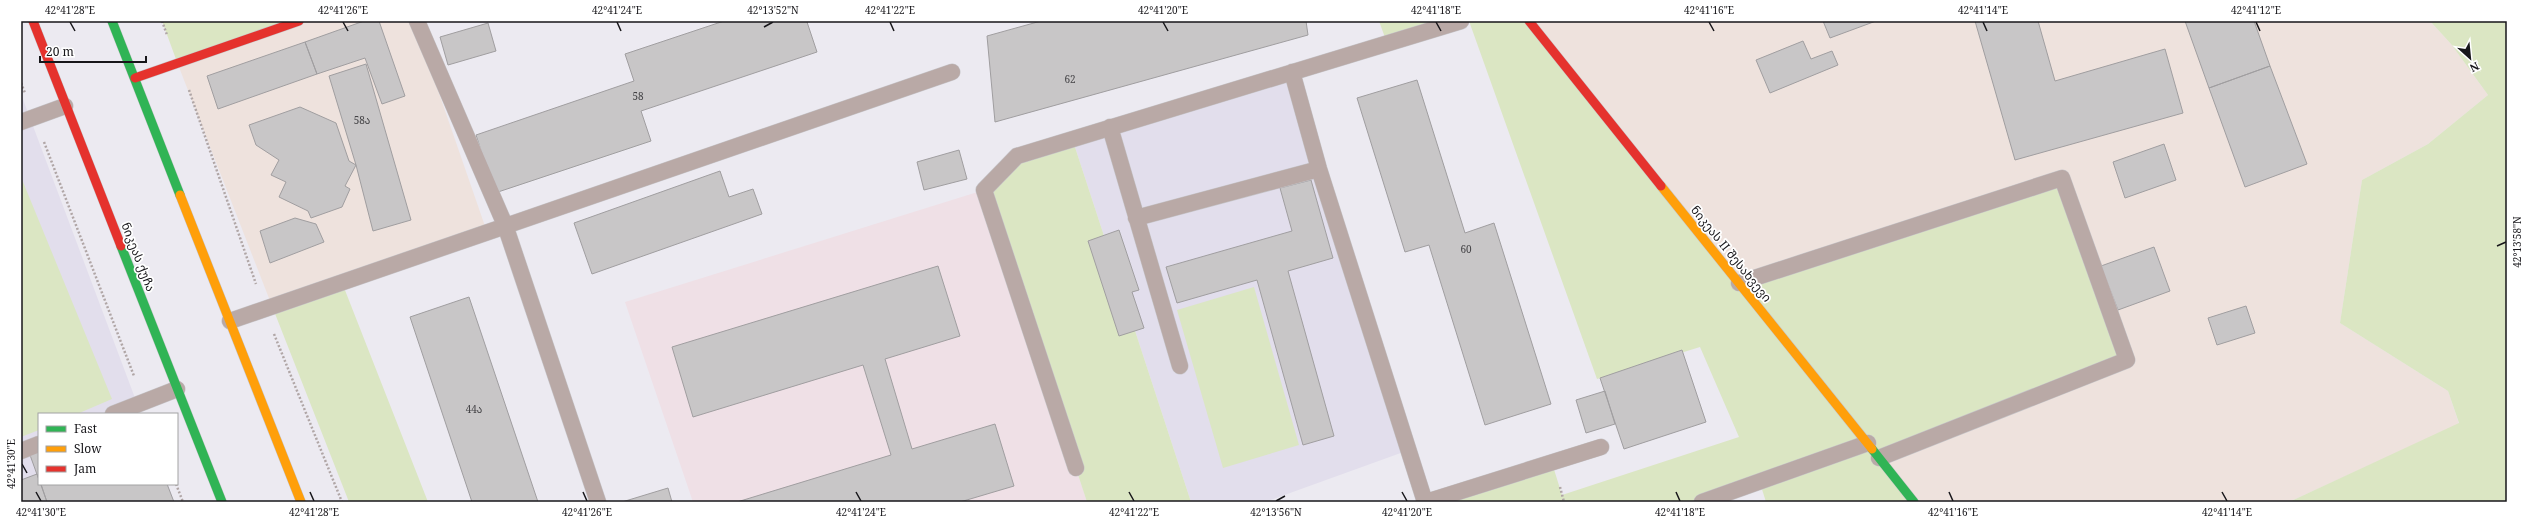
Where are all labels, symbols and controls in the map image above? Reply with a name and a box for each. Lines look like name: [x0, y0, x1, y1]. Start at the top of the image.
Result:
text: 42°41'28"E: [45, 3, 95, 17]
text: 42°41'26"E: [318, 3, 368, 17]
text: 42°41'24"E: [592, 3, 642, 17]
text: 42°13'52"N: [747, 3, 799, 17]
text: 42°41'22"E: [865, 3, 915, 17]
text: 42°41'20"E: [1138, 3, 1188, 17]
text: 42°41'18"E: [1411, 3, 1461, 17]
text: 42°41'16"E: [1684, 3, 1734, 17]
text: 42°41'14"E: [1958, 3, 2008, 17]
text: 42°41'12"E: [2231, 3, 2281, 17]
scale bar: [40, 38, 146, 64]
north arrow: [2450, 38, 2490, 78]
text: 20 m: [46, 43, 74, 60]
text: N: [2467, 59, 2482, 76]
house number: 62: [1064, 72, 1076, 86]
house number: 58: [632, 89, 644, 103]
house number: 58ა: [354, 113, 370, 127]
street label: ნიკეას II შესახვევი: [1687, 202, 1776, 306]
text: 42°13'58"N: [2510, 216, 2524, 268]
street label: ნიკეას ქუჩა: [117, 220, 159, 294]
house number: 60: [1460, 242, 1472, 256]
house number: 44ა: [466, 402, 482, 416]
legend: [38, 413, 178, 485]
text: Fast: [74, 420, 97, 437]
text: 42°41'30"E: [4, 439, 18, 489]
text: Slow: [74, 440, 102, 457]
text: Jam: [73, 460, 96, 477]
text: 42°41'30"E: [16, 505, 66, 519]
text: 42°41'28"E: [289, 505, 339, 519]
text: 42°41'26"E: [562, 505, 612, 519]
text: 42°41'24"E: [836, 505, 886, 519]
text: 42°41'22"E: [1109, 505, 1159, 519]
text: 42°13'56"N: [1250, 505, 1302, 519]
text: 42°41'20"E: [1382, 505, 1432, 519]
text: 42°41'18"E: [1655, 505, 1705, 519]
text: 42°41'16"E: [1928, 505, 1978, 519]
text: 42°41'14"E: [2202, 505, 2252, 519]

